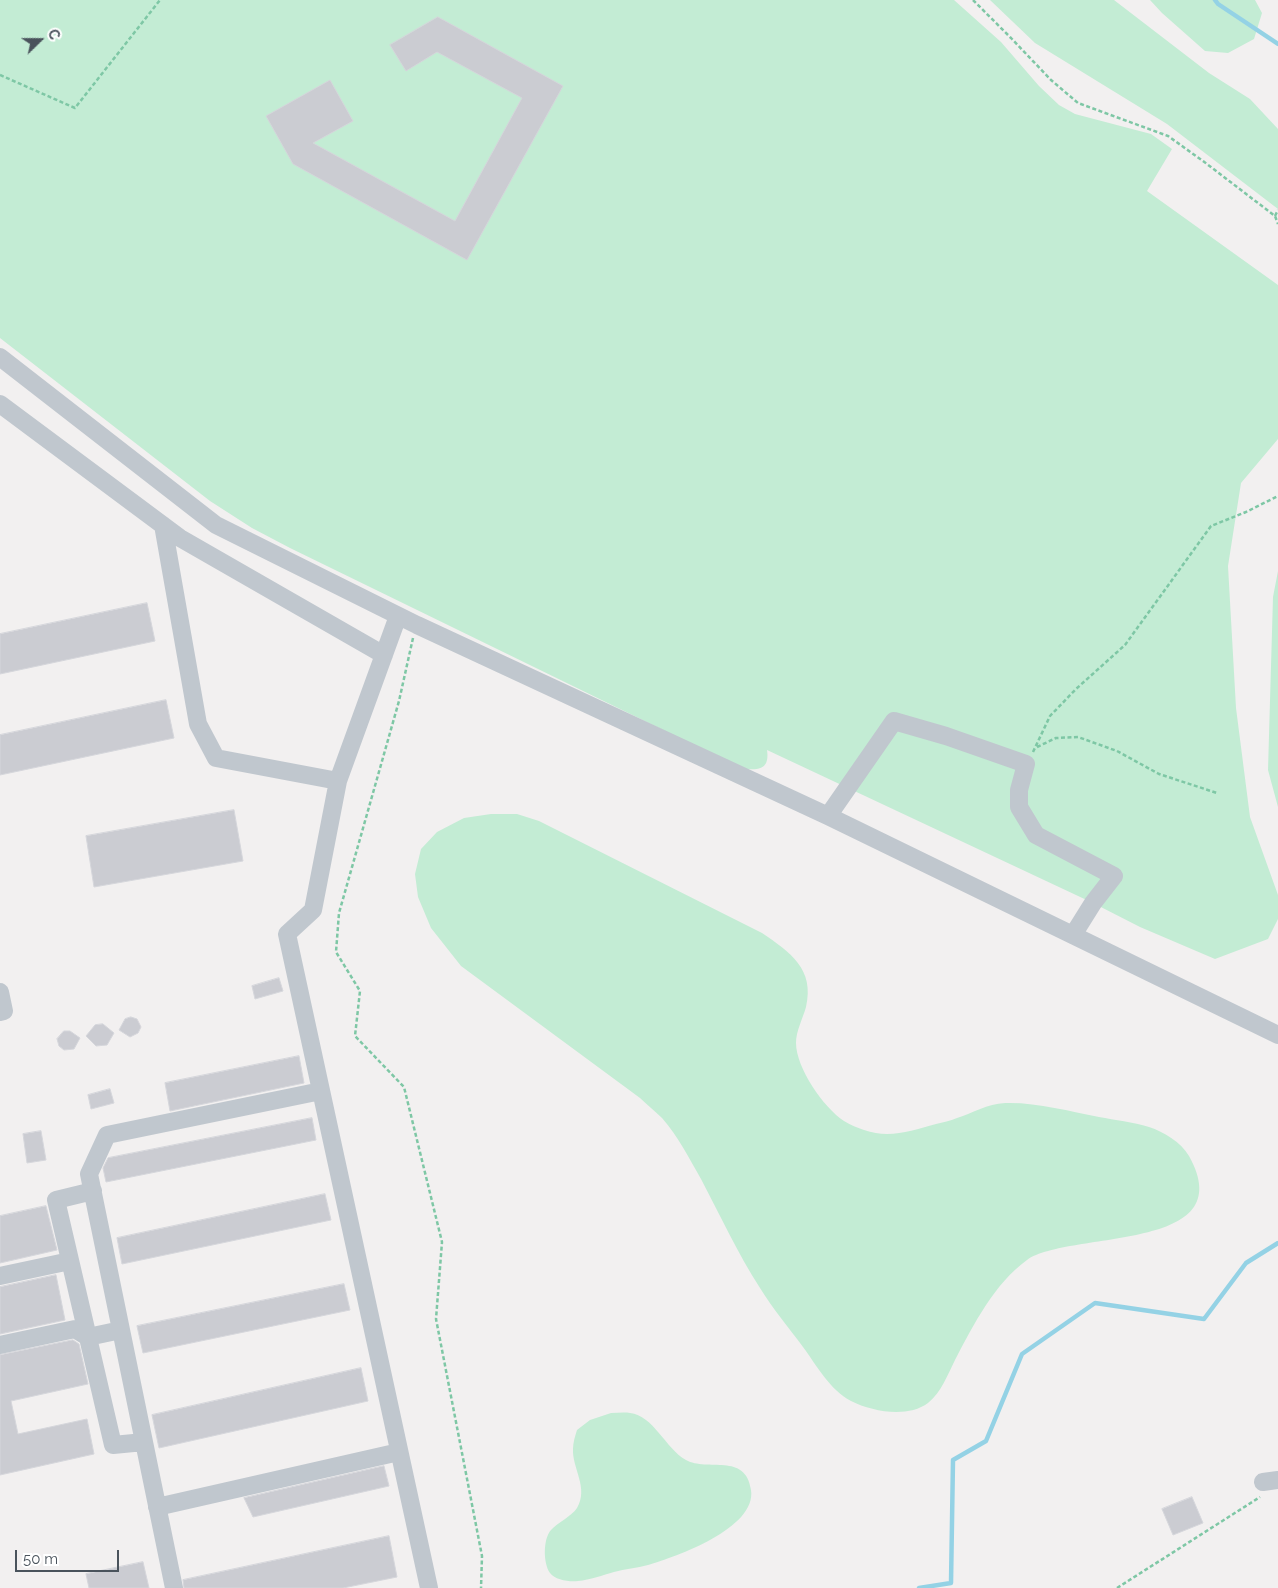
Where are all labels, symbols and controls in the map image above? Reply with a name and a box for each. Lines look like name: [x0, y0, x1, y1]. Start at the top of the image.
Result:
north arrow: [15, 15, 65, 65]
text: С: [45, 27, 63, 42]
scale bar: [18, 1540, 121, 1572]
text: 50 m: [23, 1550, 58, 1568]

